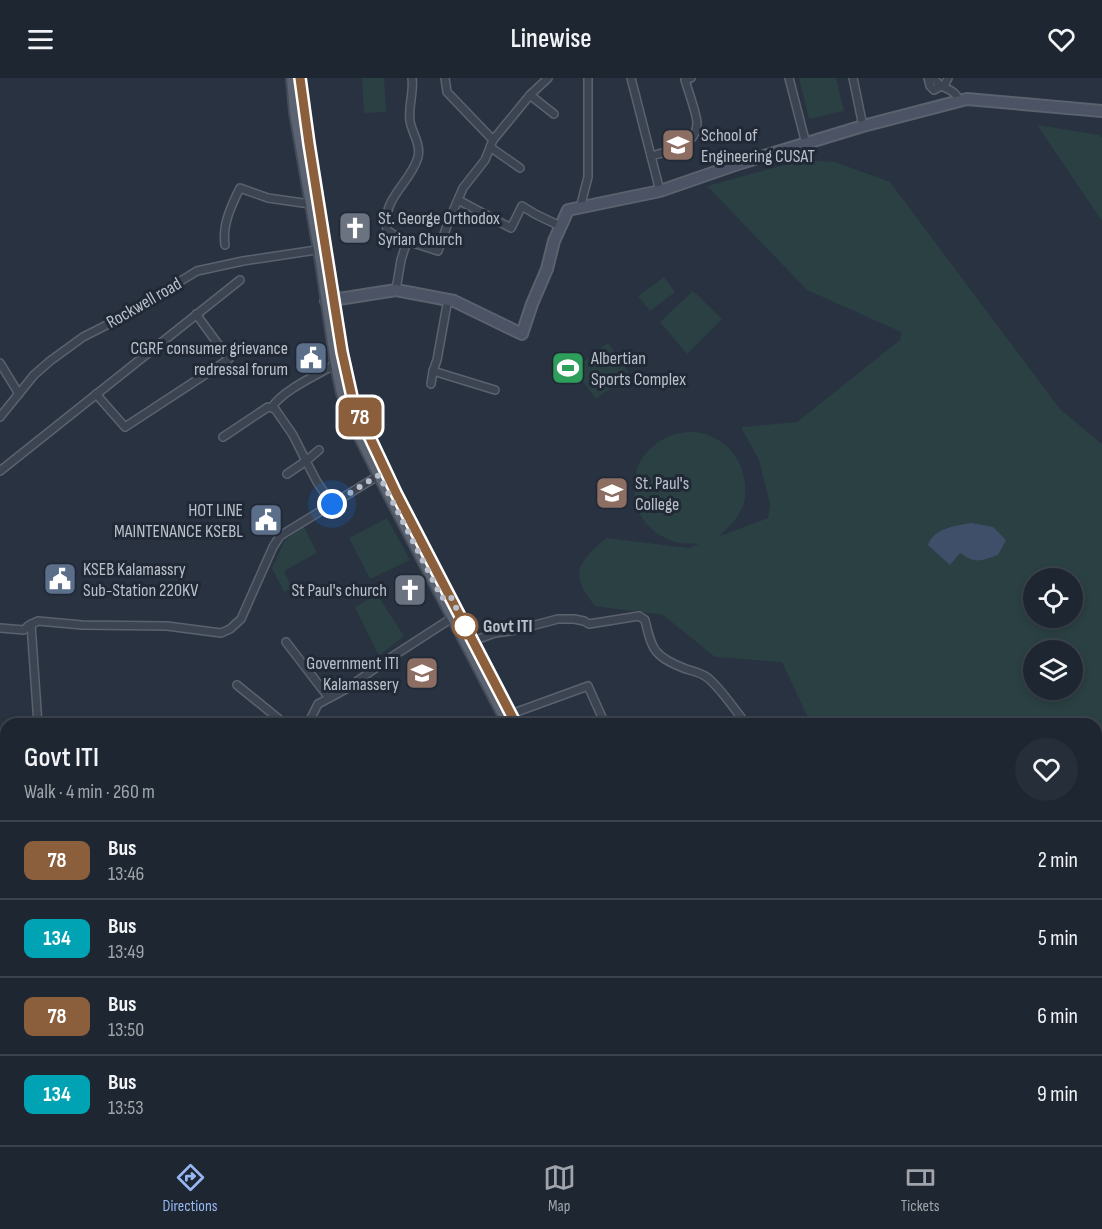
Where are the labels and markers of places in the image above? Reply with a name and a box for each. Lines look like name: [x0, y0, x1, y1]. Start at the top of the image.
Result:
place label: School of Engineering CUSAT: [701, 125, 815, 167]
school or university icon: School of Engineering CUSAT: [660, 127, 696, 163]
place label: St. George Orthodox Syrian Church: [378, 208, 500, 250]
church icon: St. George Orthodox Syrian Church: [337, 210, 373, 246]
place label: CGRF consumer grievance redressal forum: [130, 338, 288, 380]
public building icon: CGRF consumer grievance redressal forum: [293, 340, 329, 376]
place label: Albertian Sports Complex: [590, 348, 686, 390]
sports icon: Albertian Sports Complex: [550, 350, 586, 386]
place label: St. Paul's College: [635, 473, 689, 515]
school or university icon: St. Paul's College: [594, 475, 630, 511]
place label: HOT LINE MAINTENANCE KSEBL: [114, 500, 243, 542]
public building icon: HOT LINE MAINTENANCE KSEBL: [248, 502, 284, 538]
place label: KSEB Kalamassry Sub-Station 220KV: [83, 559, 198, 601]
public building icon: KSEB Kalamassry Sub-Station 220KV: [42, 561, 78, 597]
church icon: St Paul's church: [392, 572, 428, 608]
place label: St Paul's church: [291, 580, 387, 601]
marker: Govt ITI: [452, 613, 478, 639]
place label: Govt ITI: [483, 616, 532, 637]
place label: Government ITI Kalamassery: [306, 653, 399, 695]
school or university icon: Government ITI Kalamassery: [404, 655, 440, 691]

